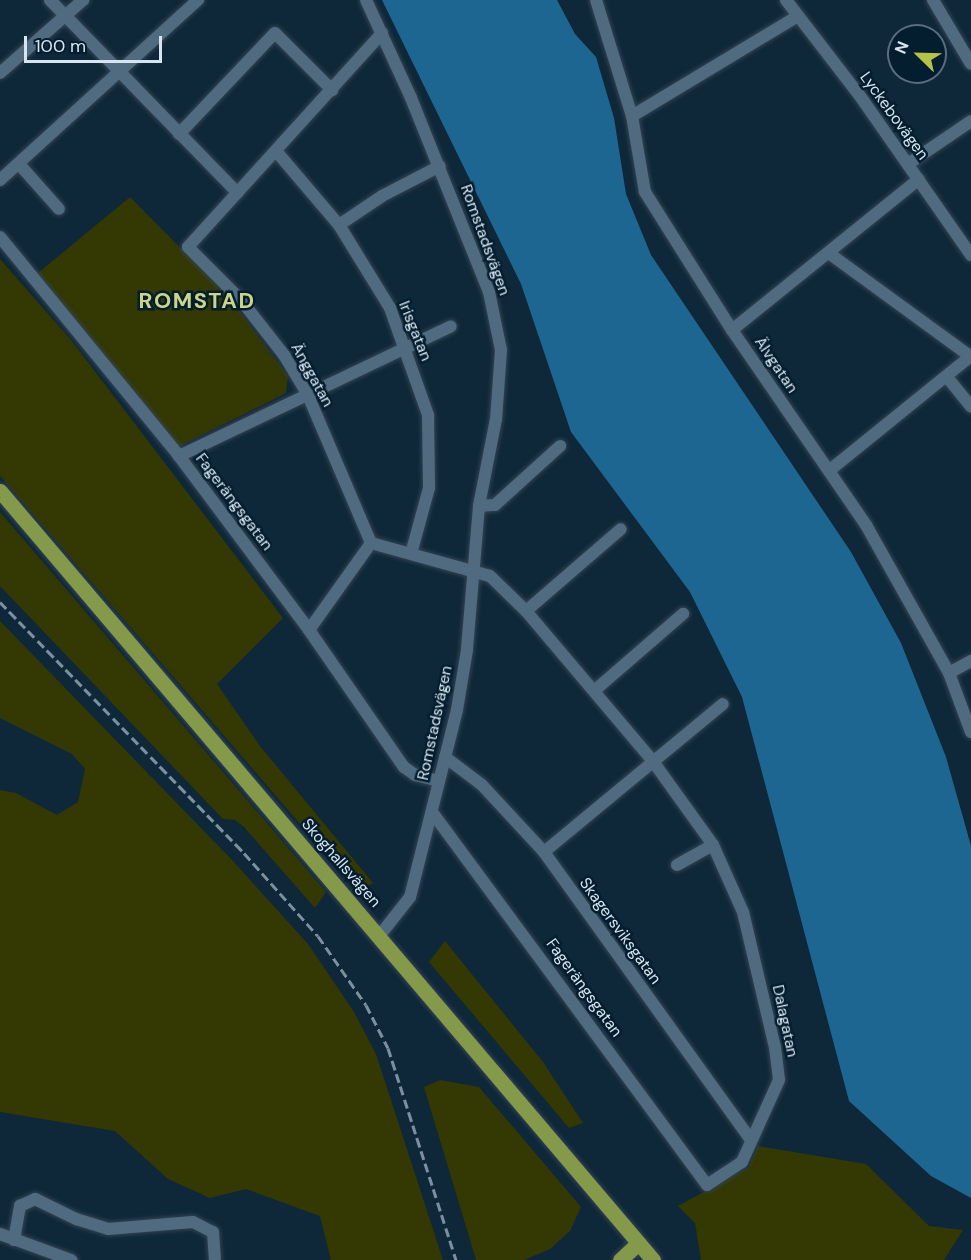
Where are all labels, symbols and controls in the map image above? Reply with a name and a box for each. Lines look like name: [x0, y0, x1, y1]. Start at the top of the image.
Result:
scale bar: [27, 24, 165, 62]
north arrow: [887, 24, 947, 84]
text: 100 m: [35, 34, 86, 58]
text: N: [890, 38, 914, 57]
street label: Lyckebovägen: [856, 68, 932, 164]
street label: Romstadsvägen: [456, 182, 514, 298]
district label: ROMSTAD: [139, 288, 255, 314]
street label: Irisgatan: [394, 298, 436, 364]
street label: Älvgatan: [750, 333, 802, 397]
street label: Änggatan: [287, 340, 337, 410]
street label: Fagerängsgatan: [191, 450, 277, 554]
street label: Romstadsvägen: [413, 664, 457, 782]
street label: Skoghallsvägen: [297, 815, 385, 911]
street label: Skagersviksgatan: [575, 874, 665, 988]
street label: Fagerängsgatan: [542, 935, 626, 1041]
street label: Dalagatan: [768, 983, 802, 1059]

